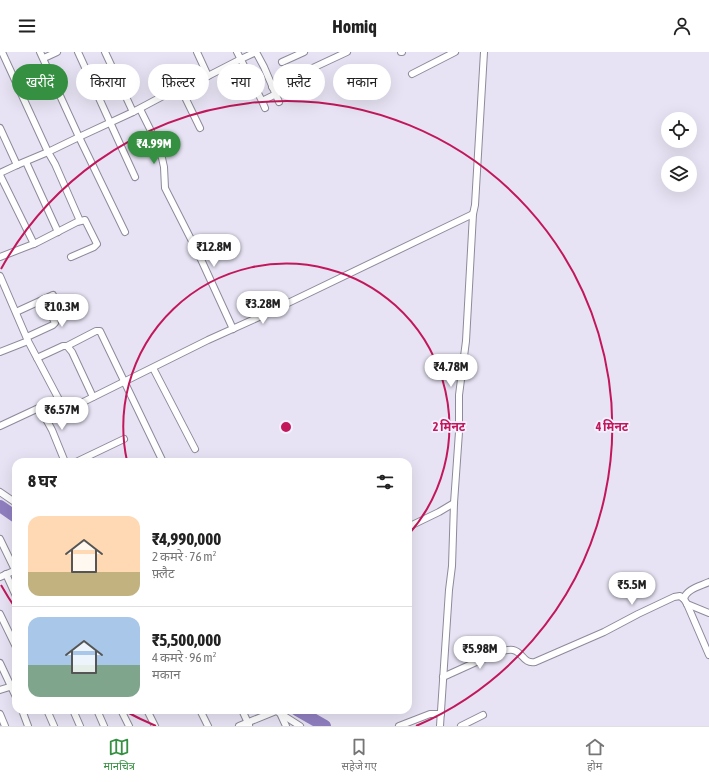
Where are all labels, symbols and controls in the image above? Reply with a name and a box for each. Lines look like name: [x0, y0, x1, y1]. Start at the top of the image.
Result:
icon: menu: [16, 15, 38, 37]
icon: person: [671, 15, 693, 37]
text: Homiq: [332, 16, 377, 37]
chip: खरीदें: [12, 64, 68, 100]
chip: किराया: [76, 64, 140, 100]
chip: फ़िल्टर: [148, 64, 209, 100]
chip: नया: [217, 64, 265, 100]
chip: फ़्लैट: [273, 64, 325, 100]
chip: मकान: [333, 64, 391, 100]
map controls: [661, 112, 697, 192]
button: locate: [661, 112, 697, 148]
pin: ₹4.99M: [121, 131, 187, 165]
text: ₹4.99M: [137, 136, 171, 151]
button: layers: [661, 156, 697, 192]
pin: ₹12.8M: [181, 234, 247, 268]
text: ₹12.8M: [197, 239, 231, 254]
pin: ₹3.28M: [230, 291, 296, 325]
pin: ₹10.3M: [29, 294, 95, 328]
text: ₹3.28M: [246, 296, 280, 311]
text: ₹10.3M: [45, 299, 79, 314]
pin: ₹4.78M: [418, 354, 484, 388]
text: ₹4.78M: [434, 359, 468, 374]
pin: ₹6.57M: [29, 397, 95, 431]
text: ₹6.57M: [45, 402, 79, 417]
text: 2 मिनट: [433, 419, 466, 434]
text: 4 मिनट: [595, 419, 629, 434]
centre of rings: [279, 420, 293, 434]
text: 8 घर: [28, 471, 57, 491]
icon: filters: [374, 471, 396, 493]
text: ₹4,990,000: [152, 529, 221, 549]
icon: home: [60, 532, 108, 580]
text: 2 कमरे · 76 m²: [152, 549, 216, 564]
text: फ़्लैट: [152, 566, 175, 581]
pin: ₹5.5M: [604, 572, 660, 606]
text: ₹5.5M: [618, 577, 646, 592]
text: ₹5,500,000: [152, 630, 221, 650]
icon: home: [60, 633, 108, 681]
pin: ₹5.98M: [447, 636, 513, 670]
text: ₹5.98M: [463, 641, 497, 656]
text: 4 कमरे · 96 m²: [152, 650, 216, 665]
text: मकान: [152, 667, 180, 682]
tab: मानचित्र: [103, 736, 135, 774]
tab: सहेजे गए: [342, 736, 377, 774]
tab: होम: [584, 736, 606, 774]

